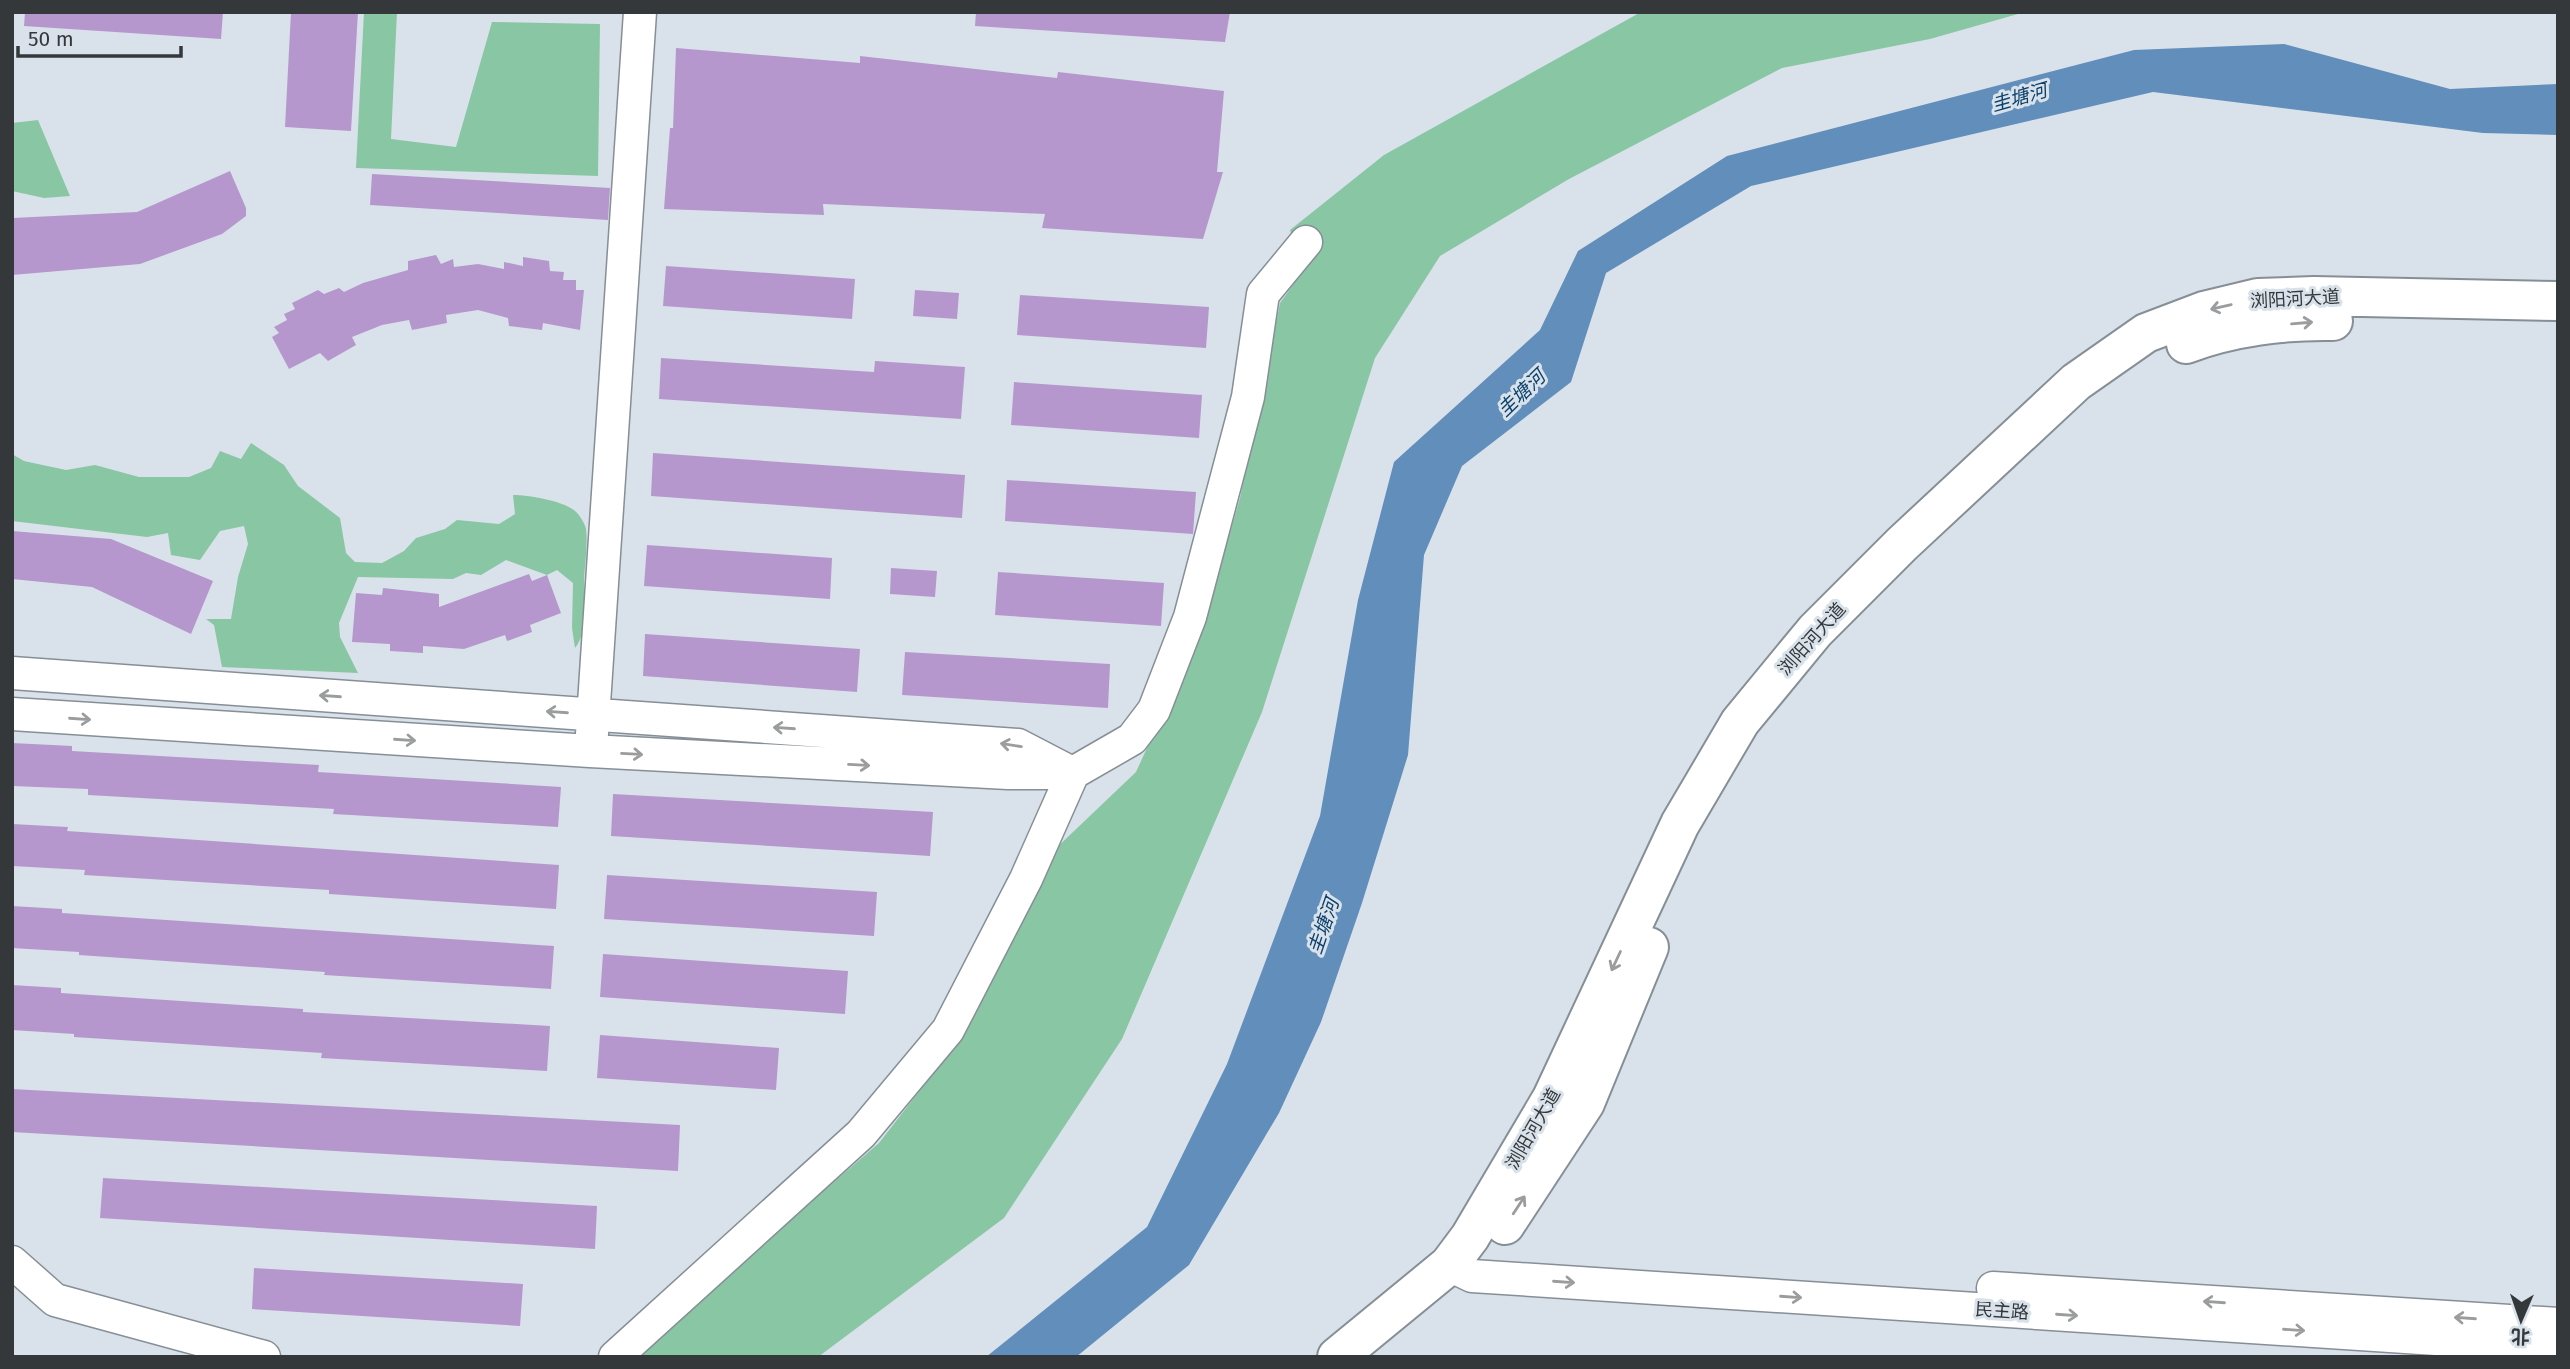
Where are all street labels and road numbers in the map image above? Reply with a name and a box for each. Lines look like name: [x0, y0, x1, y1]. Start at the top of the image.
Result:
street label: 浏阳河大道: [2249, 286, 2341, 312]
street label: 浏阳河大道: [1774, 598, 1850, 680]
street label: 浏阳河大道: [1501, 1085, 1565, 1173]
street label: 民主路: [1974, 1298, 2030, 1324]

